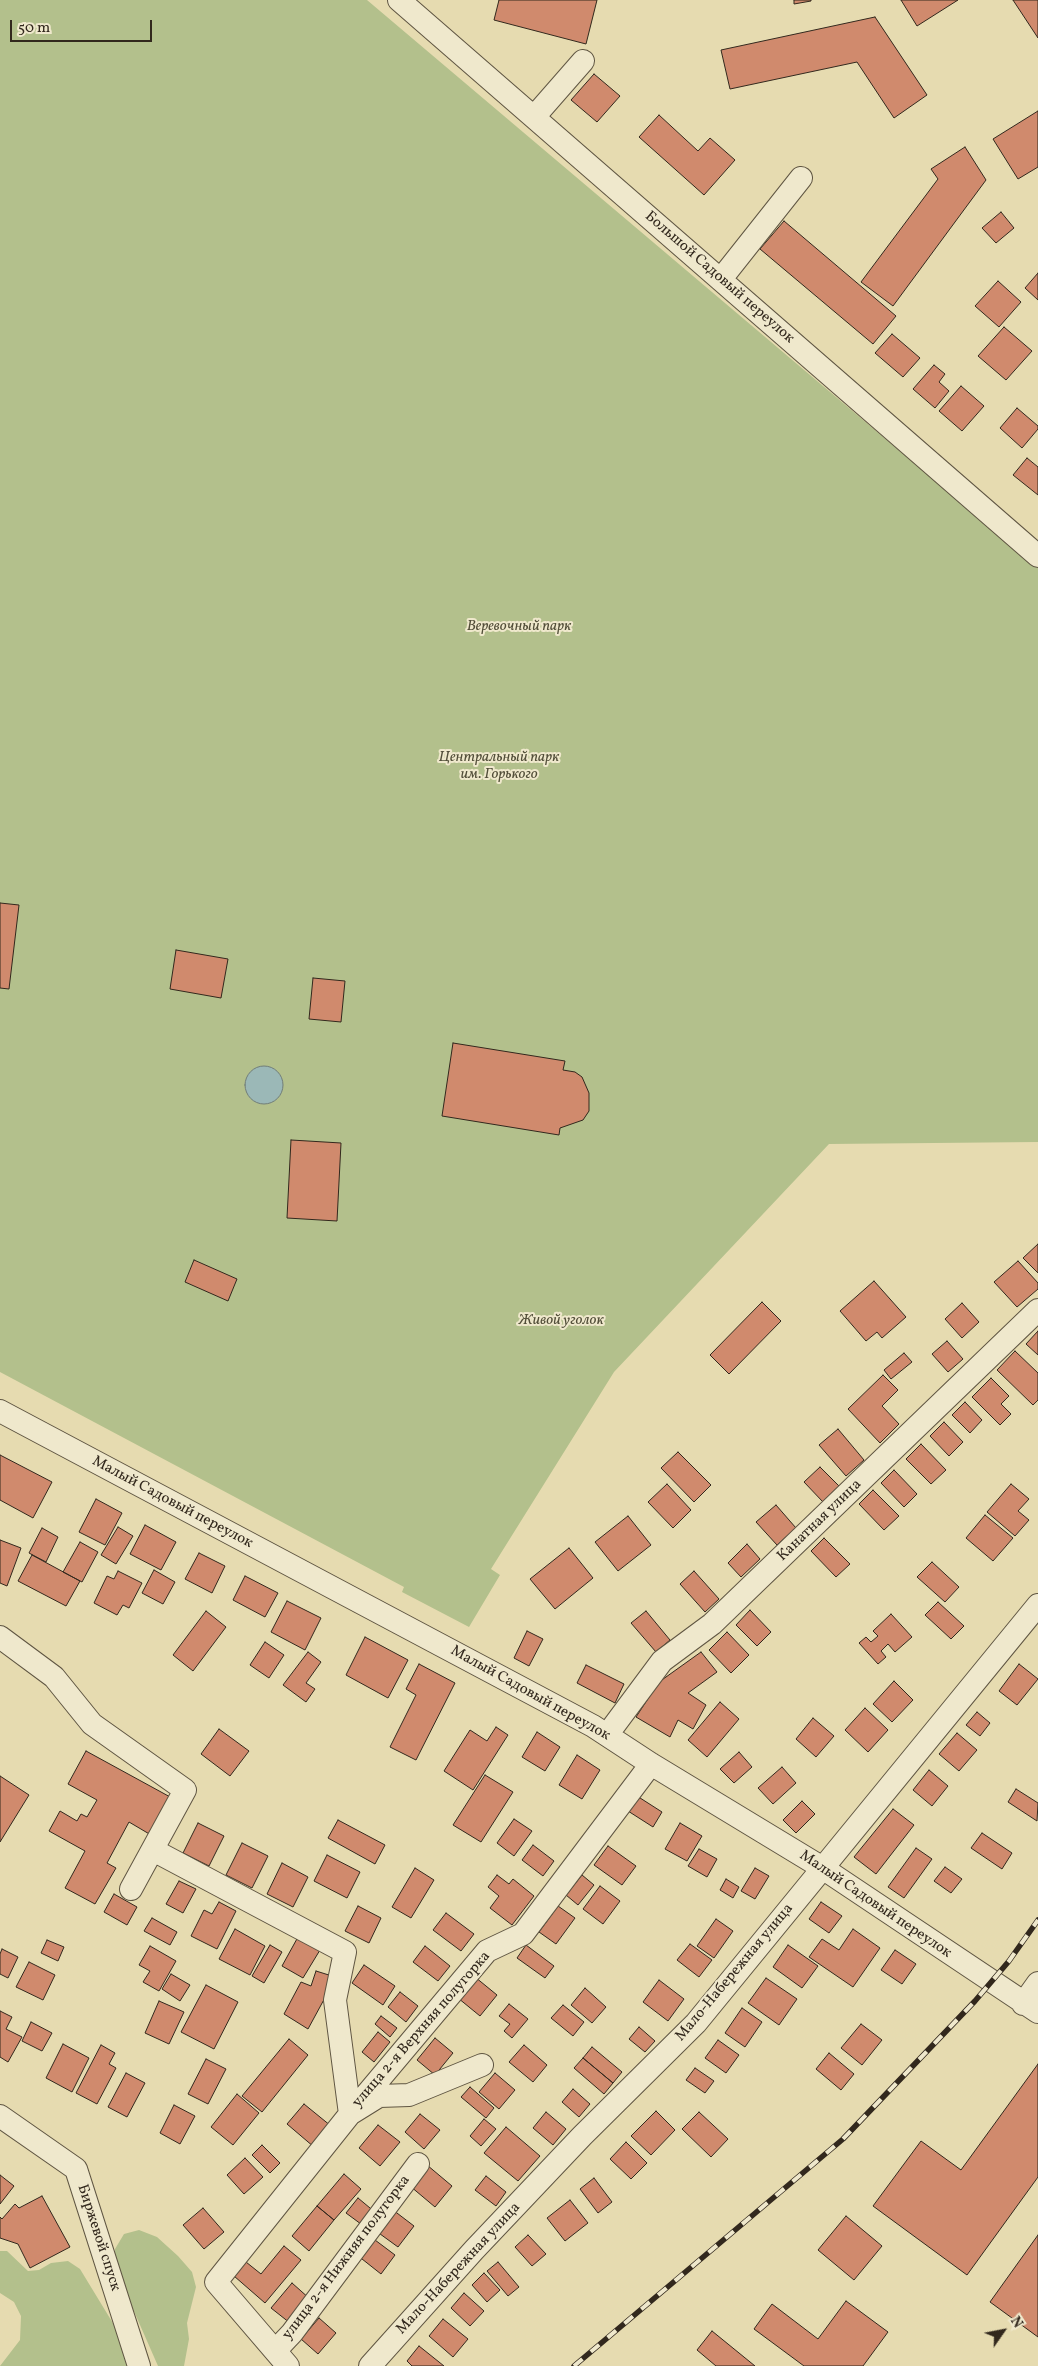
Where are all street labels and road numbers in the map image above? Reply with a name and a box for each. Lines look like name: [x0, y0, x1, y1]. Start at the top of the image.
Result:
street label: Большой Садовый переулок: [640, 208, 798, 348]
street label: Малый Садовый переулок: [88, 1453, 256, 1553]
street label: Канатная улица: [774, 1476, 866, 1566]
street label: Малый Садовый переулок: [447, 1643, 613, 1745]
street label: Малый Садовый переулок: [796, 1847, 954, 1963]
street label: Мало-Набережная улица: [672, 1901, 798, 2045]
street label: улица 2-я Верхняя полугорка: [349, 1948, 495, 2112]
street label: улица 2-я Нижняя полугорка: [279, 2172, 415, 2344]
street label: Биржевой спуск: [72, 2182, 124, 2294]
street label: Мало-Набережная улица: [393, 2199, 525, 2339]

